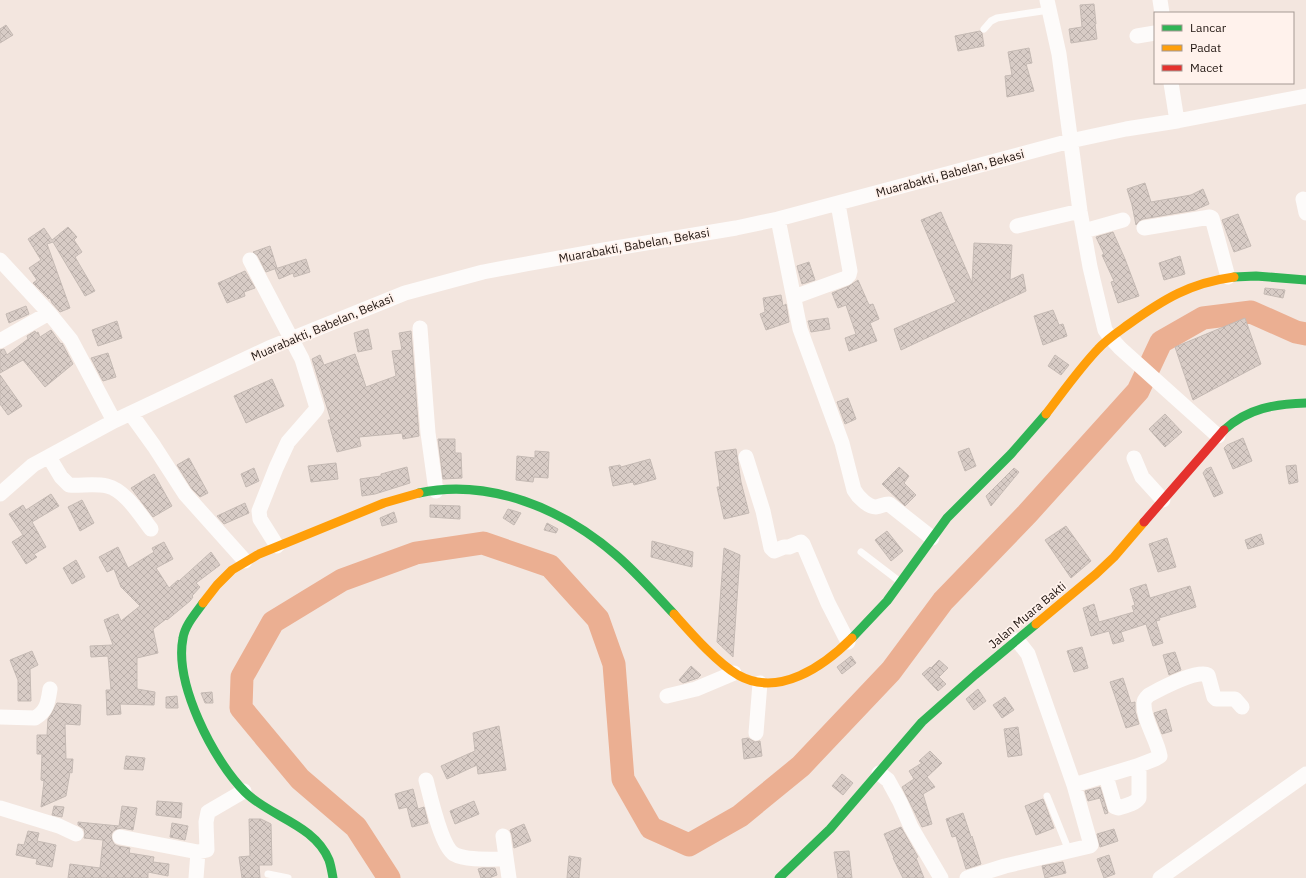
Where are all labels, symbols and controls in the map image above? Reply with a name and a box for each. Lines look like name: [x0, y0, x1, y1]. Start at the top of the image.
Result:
legend: [1154, 12, 1294, 84]
text: Lancar: [1190, 20, 1227, 35]
text: Padat: [1190, 40, 1221, 55]
text: Macet: [1190, 60, 1223, 75]
street label: Muarabakti, Babelan, Bekasi: [874, 146, 1026, 200]
street label: Muarabakti, Babelan, Bekasi: [557, 224, 711, 266]
street label: Muarabakti, Babelan, Bekasi: [249, 290, 395, 364]
street label: Jalan Muara Bakti: [985, 578, 1069, 652]

